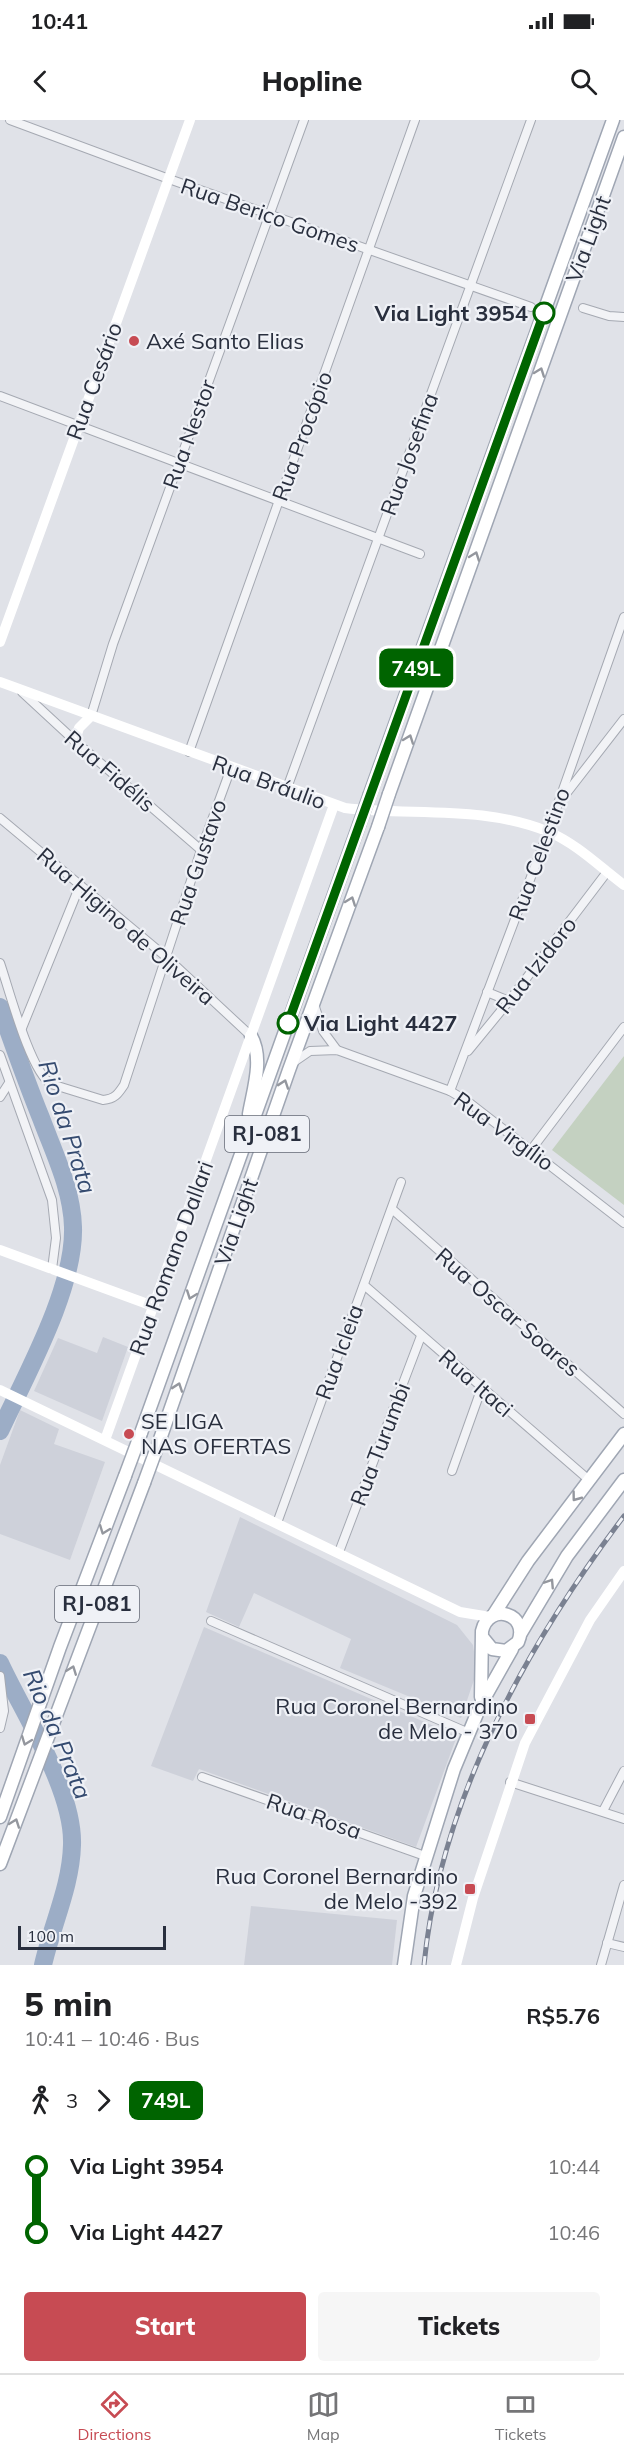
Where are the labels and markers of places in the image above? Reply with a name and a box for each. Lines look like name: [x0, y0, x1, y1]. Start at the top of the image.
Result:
place label: Via Light 3954: [374, 299, 528, 327]
marker: Via Light 3954: [533, 302, 555, 324]
place label: Axé Santo Elias: [146, 327, 304, 355]
marker: Axé Santo Elias: [127, 334, 141, 348]
place label: Via Light 4427: [303, 1009, 457, 1037]
marker: Via Light 4427: [277, 1012, 299, 1034]
place label: SE LIGA NAS OFERTAS: [141, 1407, 291, 1460]
marker: SE LIGA NAS OFERTAS: [122, 1427, 136, 1441]
place label: Rua Coronel Bernardino de Melo - 370: [275, 1692, 518, 1745]
marker: Rua Coronel Bernardino de Melo - 370: [523, 1712, 537, 1726]
place label: Rua Coronel Bernardino de Melo -392: [215, 1862, 458, 1915]
marker: Rua Coronel Bernardino de Melo -392: [463, 1882, 477, 1896]

